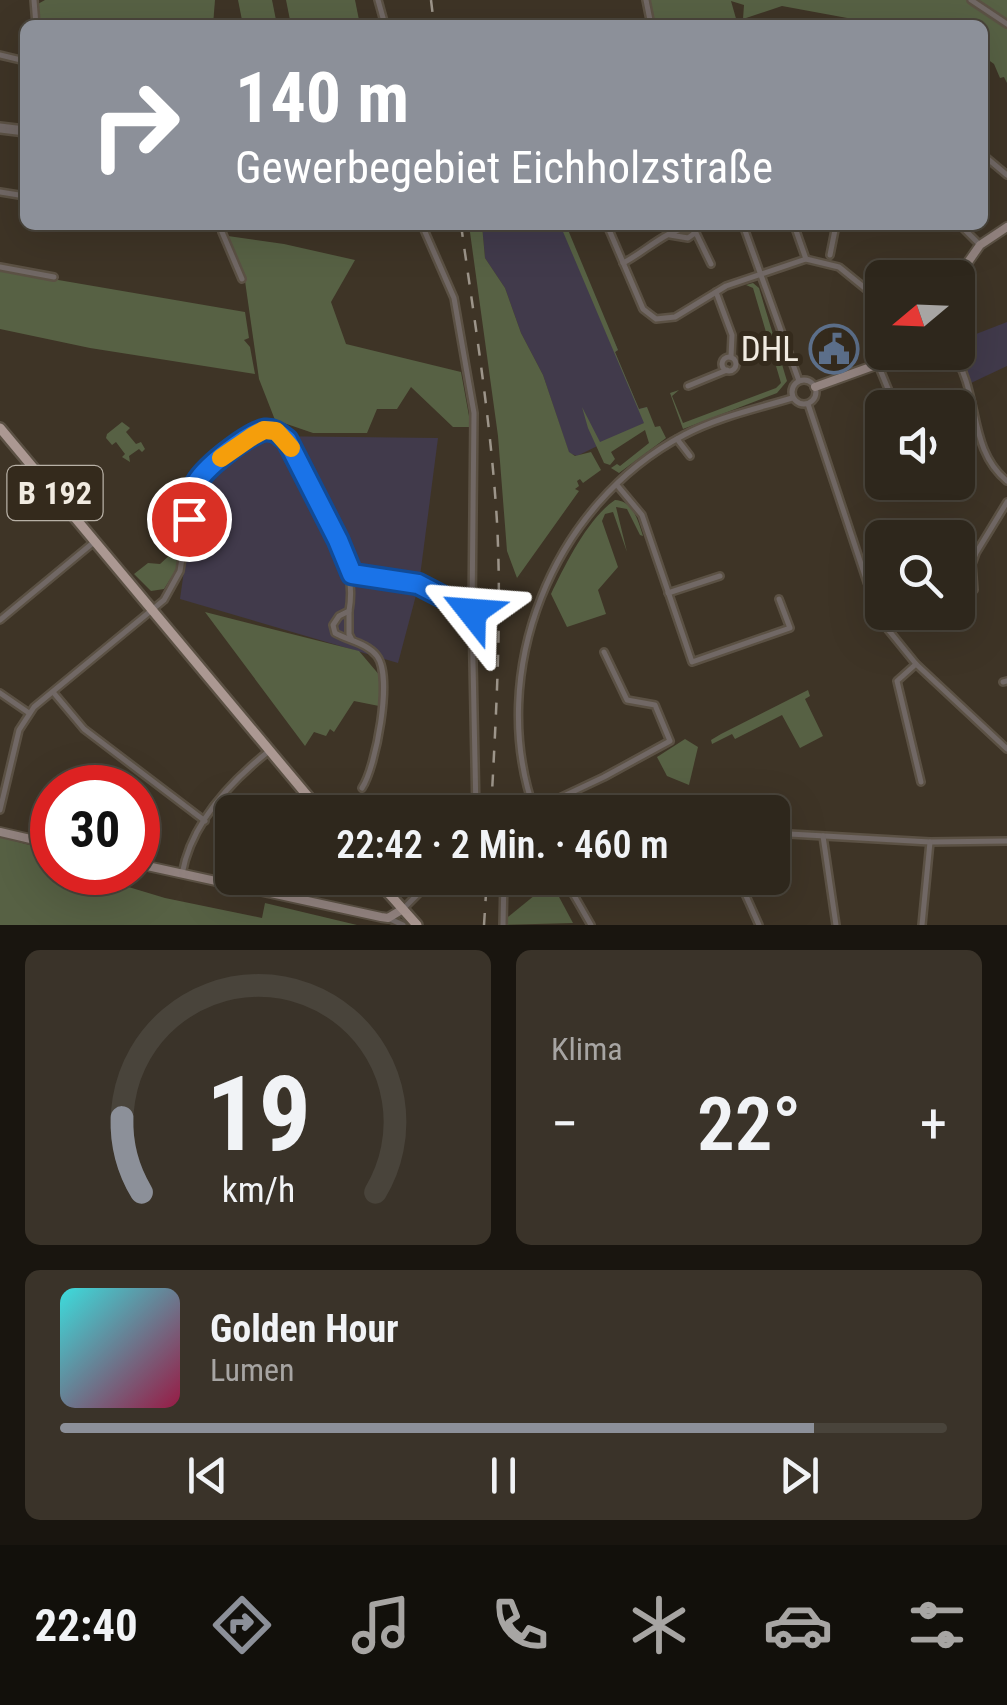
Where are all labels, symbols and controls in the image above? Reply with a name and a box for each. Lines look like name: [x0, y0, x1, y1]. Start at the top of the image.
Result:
text: 140 m: [235, 57, 409, 139]
icon: right: [70, 60, 200, 190]
text: Gewerbegebiet Eichholzstraße: [235, 141, 773, 194]
north arrow: [865, 260, 975, 370]
map controls: [865, 260, 975, 630]
public building icon: DHL: [808, 323, 860, 375]
place label: DHL: [741, 329, 799, 370]
button: sound: [865, 390, 975, 500]
road number: B 192: [8, 466, 102, 520]
pin: [147, 477, 232, 562]
icon: arrive: [162, 492, 217, 547]
button: search: [865, 520, 975, 630]
position arrow: [420, 560, 524, 664]
speed limit sign: 30: [30, 765, 160, 895]
text: 22:42 · 2 Min. · 460 m: [336, 823, 669, 867]
text: Klima: [551, 1030, 623, 1068]
text: 19: [205, 1054, 311, 1175]
text: 22°: [697, 1080, 801, 1168]
text: −: [551, 1092, 579, 1156]
text: +: [920, 1092, 947, 1156]
text: km/h: [221, 1169, 295, 1211]
text: Golden Hour: [210, 1307, 399, 1351]
text: Lumen: [210, 1351, 295, 1389]
icon: previous: [180, 1448, 235, 1503]
icon: pause: [476, 1448, 531, 1503]
icon: next: [772, 1448, 827, 1503]
icon: directions: [207, 1590, 277, 1660]
icon: music: [346, 1590, 416, 1660]
icon: phone: [485, 1590, 555, 1660]
icon: climate: [624, 1590, 694, 1660]
icon: car: [763, 1590, 833, 1660]
icon: filters: [902, 1590, 972, 1660]
text: 22:40: [35, 1599, 138, 1652]

